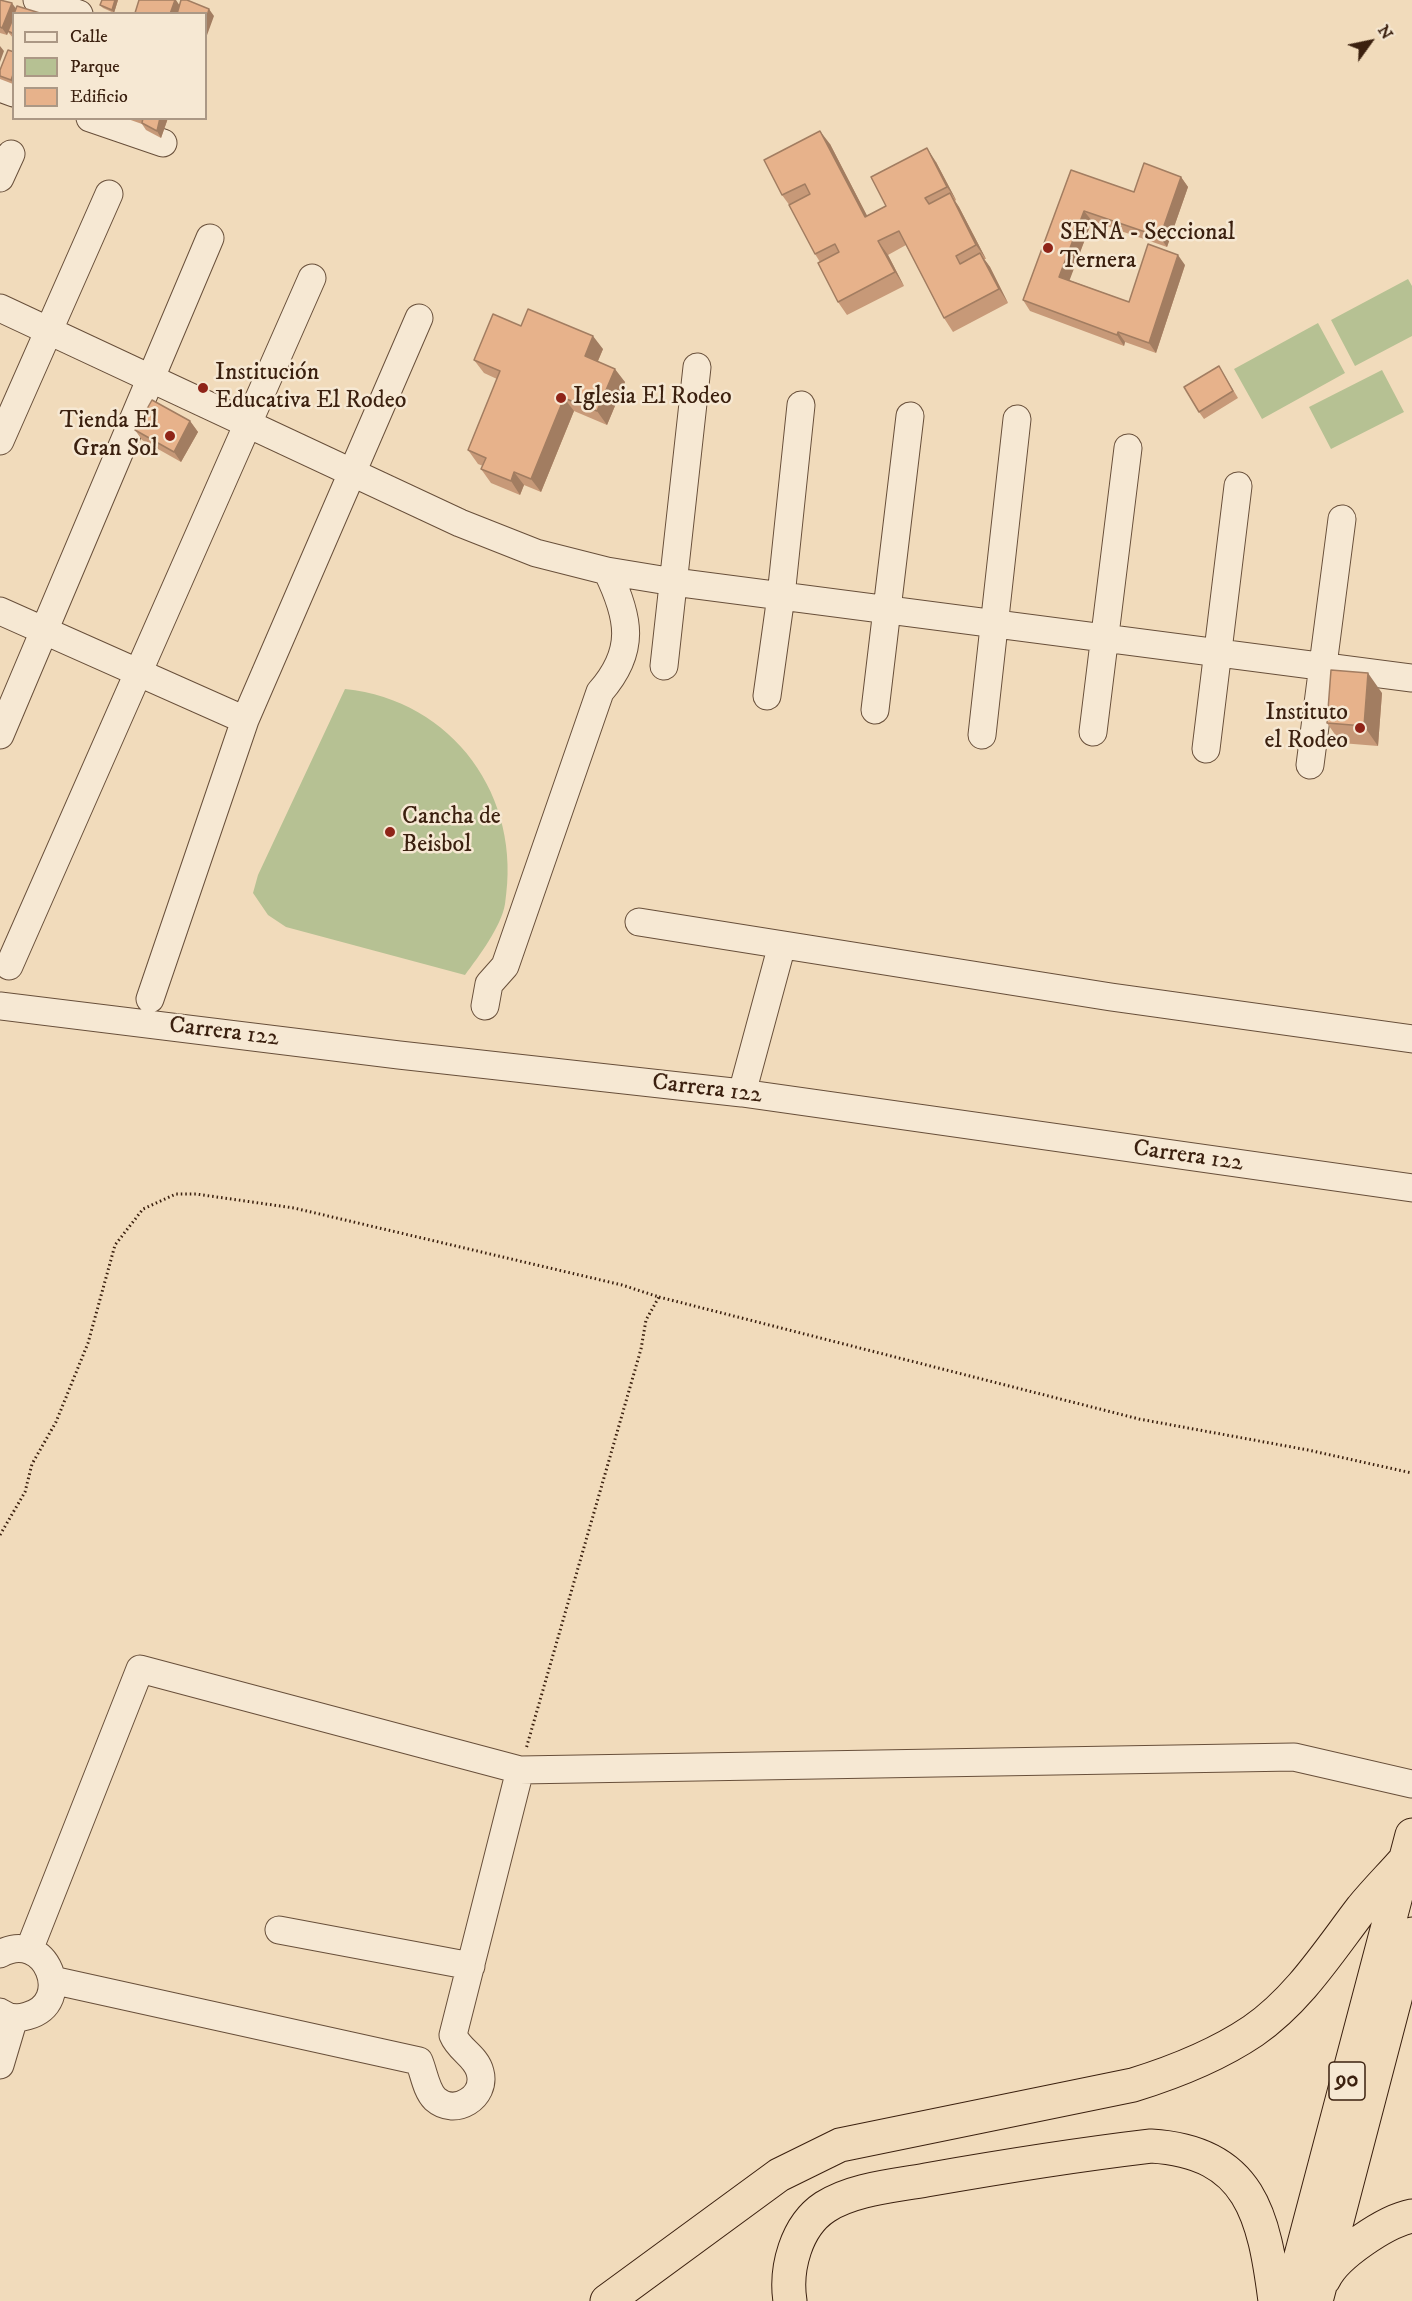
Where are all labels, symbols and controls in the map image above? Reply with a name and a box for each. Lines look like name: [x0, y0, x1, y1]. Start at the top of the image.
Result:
legend: [12, 12, 207, 120]
north arrow: [1340, 12, 1400, 72]
text: N: [1373, 21, 1397, 43]
text: Calle: [70, 26, 108, 48]
text: Parque: [70, 56, 120, 78]
text: Edificio: [70, 86, 128, 108]
place label: SENA - Seccional Ternera: [1060, 220, 1235, 276]
marker: SENA - Seccional Ternera: [1041, 241, 1055, 255]
place label: Institución Educativa El Rodeo: [215, 360, 406, 416]
marker: Institución Educativa El Rodeo: [196, 381, 210, 395]
place label: Iglesia El Rodeo: [573, 384, 732, 412]
marker: Iglesia El Rodeo: [554, 391, 568, 405]
place label: Tienda El Gran Sol: [60, 408, 158, 464]
marker: Tienda El Gran Sol: [163, 429, 177, 443]
place label: Instituto el Rodeo: [1265, 700, 1348, 756]
marker: Instituto el Rodeo: [1353, 721, 1367, 735]
place label: Cancha de Beisbol: [402, 804, 501, 860]
marker: Cancha de Beisbol: [383, 825, 397, 839]
street label: Carrera 122: [167, 1012, 281, 1054]
street label: Carrera 122: [650, 1069, 764, 1111]
street label: Carrera 122: [1131, 1135, 1245, 1179]
road number: 90: [1329, 2062, 1365, 2100]

